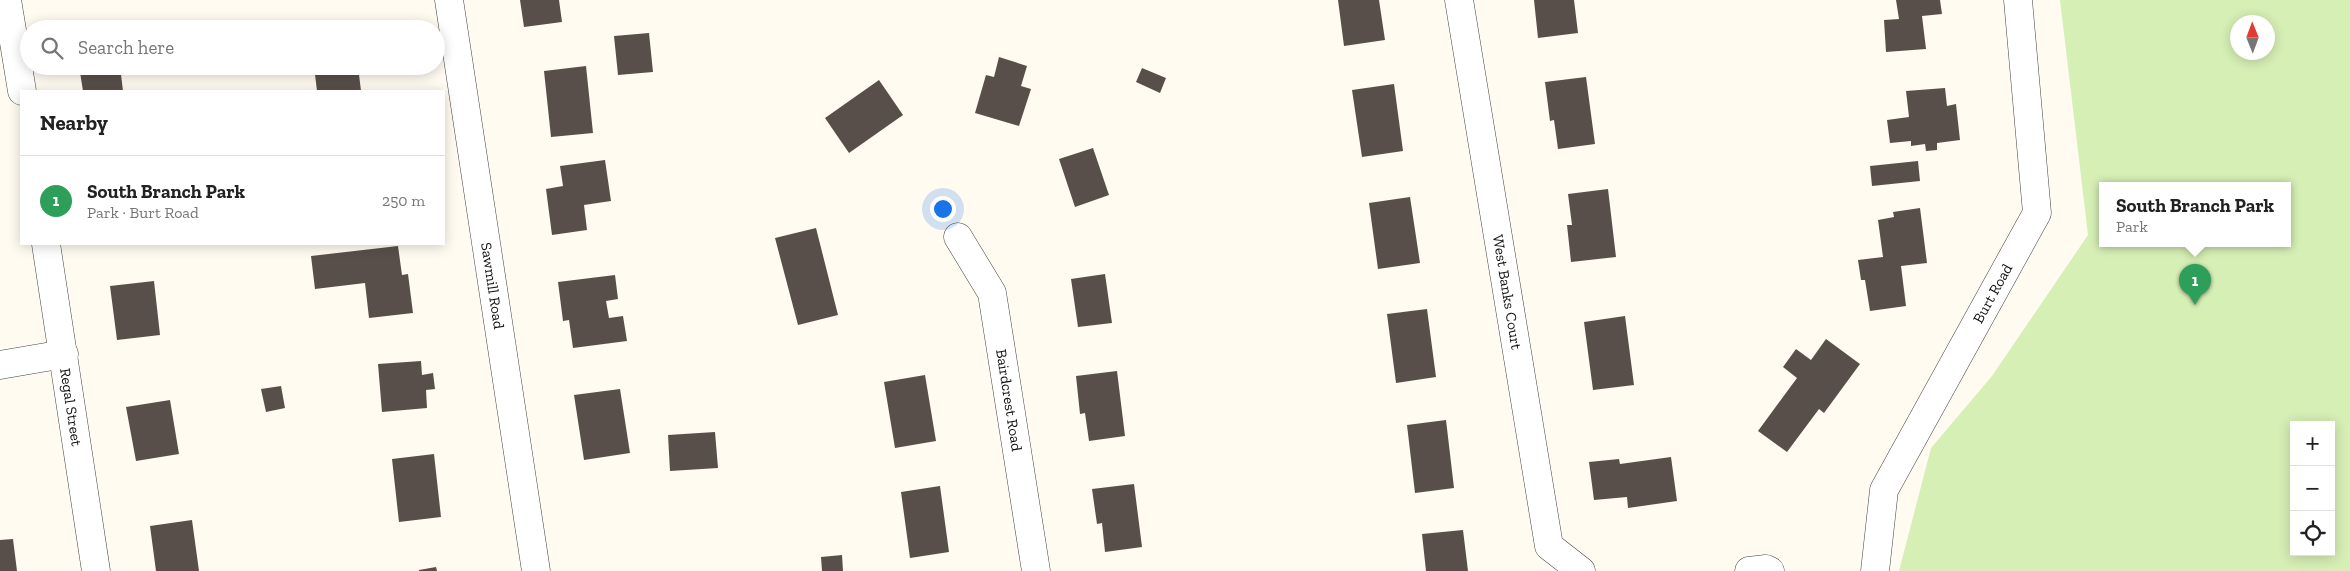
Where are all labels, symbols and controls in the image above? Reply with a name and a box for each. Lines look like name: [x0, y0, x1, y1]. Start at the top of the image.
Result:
north arrow: [2230, 15, 2275, 60]
search box: [20, 20, 445, 75]
icon: search: [38, 34, 66, 62]
text: Search here: [78, 36, 174, 59]
text: Nearby: [40, 110, 108, 135]
text: South Branch Park: [87, 180, 245, 203]
popup: [2099, 182, 2291, 247]
text: 1: [53, 191, 59, 210]
text: 250 m: [382, 191, 425, 210]
text: South Branch Park: [2116, 194, 2274, 217]
your location: [930, 196, 956, 222]
text: Park · Burt Road: [87, 203, 199, 222]
text: Park: [2116, 217, 2148, 236]
street label: West Banks Court: [1489, 233, 1526, 351]
street label: Sawmill Road: [477, 241, 508, 331]
street label: Burt Road: [1969, 260, 2017, 326]
pin: 1: [2179, 264, 2211, 305]
street label: Bairdcrest Road: [992, 348, 1026, 453]
street label: Regal Street: [56, 367, 86, 448]
map controls: [2290, 421, 2335, 556]
button: +: [2290, 421, 2335, 466]
button: −: [2290, 466, 2335, 511]
button: locate: [2290, 511, 2335, 556]

